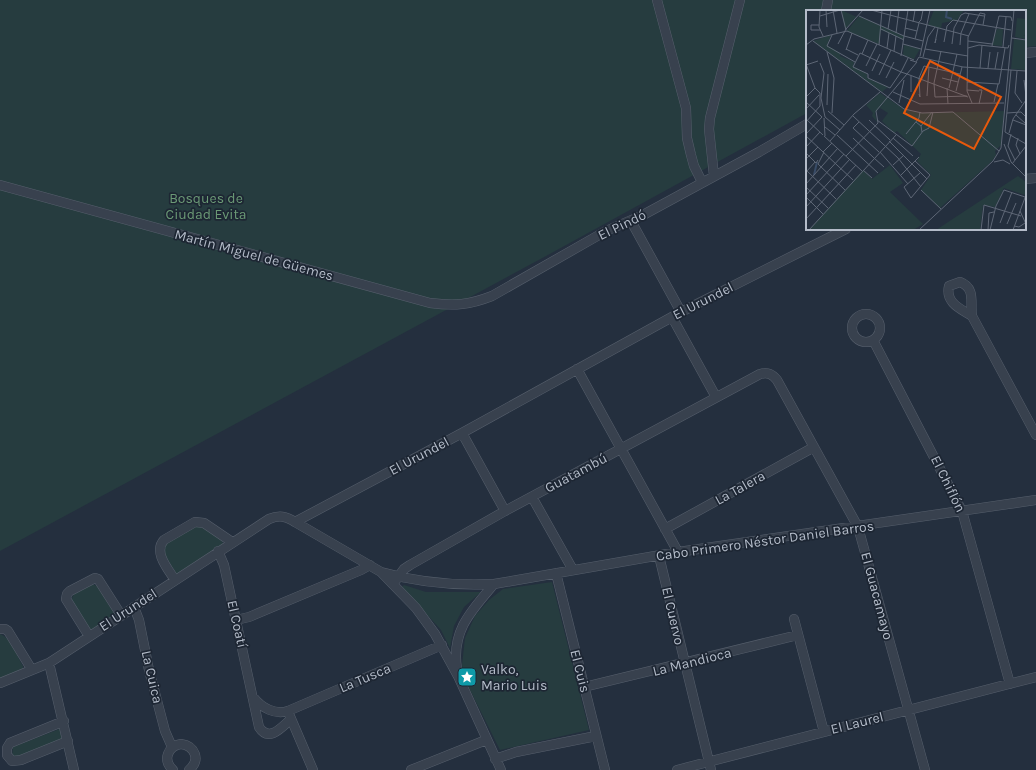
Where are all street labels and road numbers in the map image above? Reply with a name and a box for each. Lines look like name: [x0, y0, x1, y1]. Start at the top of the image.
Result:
street label: El Pindó: [595, 206, 649, 244]
street label: Martín Miguel de Güemes: [173, 226, 335, 284]
street label: El Urundel: [670, 279, 736, 323]
street label: El Urundel: [386, 433, 452, 479]
street label: Guatambú: [542, 450, 610, 496]
street label: El Chiflón: [927, 453, 969, 515]
street label: La Talera: [712, 467, 768, 509]
street label: Cabo Primero Néstor Daniel Barros: [655, 517, 875, 565]
street label: El Guacamayo: [857, 550, 897, 642]
street label: El Urundel: [96, 585, 160, 635]
street label: El Cuervo: [658, 585, 688, 647]
street label: El Coatí: [223, 598, 251, 650]
street label: La Mandioca: [651, 644, 733, 680]
street label: El Cuis: [566, 648, 594, 694]
street label: La Cuica: [138, 649, 166, 705]
street label: La Tusca: [337, 660, 393, 696]
street label: El Laurel: [829, 708, 885, 738]

